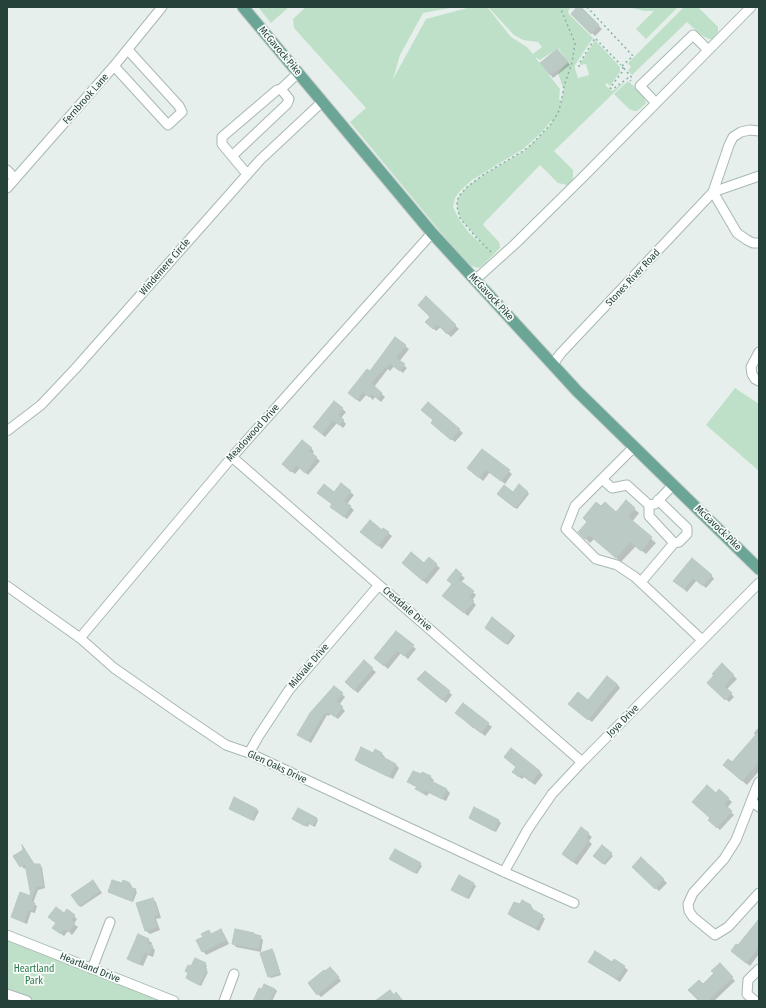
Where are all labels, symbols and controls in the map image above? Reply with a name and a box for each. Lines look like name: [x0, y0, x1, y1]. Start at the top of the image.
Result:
street label: McGavock Pike: [256, 24, 304, 78]
street label: Fernbrook Lane: [61, 71, 111, 127]
street label: Windemere Circle: [137, 236, 193, 298]
street label: Stones River Road: [603, 247, 663, 309]
street label: McGavock Pike: [466, 271, 516, 323]
street label: Meadowood Drive: [224, 402, 282, 464]
street label: McGavock Pike: [692, 503, 744, 553]
street label: Crestdale Drive: [380, 584, 434, 634]
street label: Midvale Drive: [286, 641, 332, 691]
street label: Joya Drive: [604, 702, 642, 740]
street label: Glen Oaks Drive: [245, 748, 309, 786]
street label: Heartland Drive: [58, 950, 122, 986]
park label: Heartland Park: [14, 963, 54, 986]

